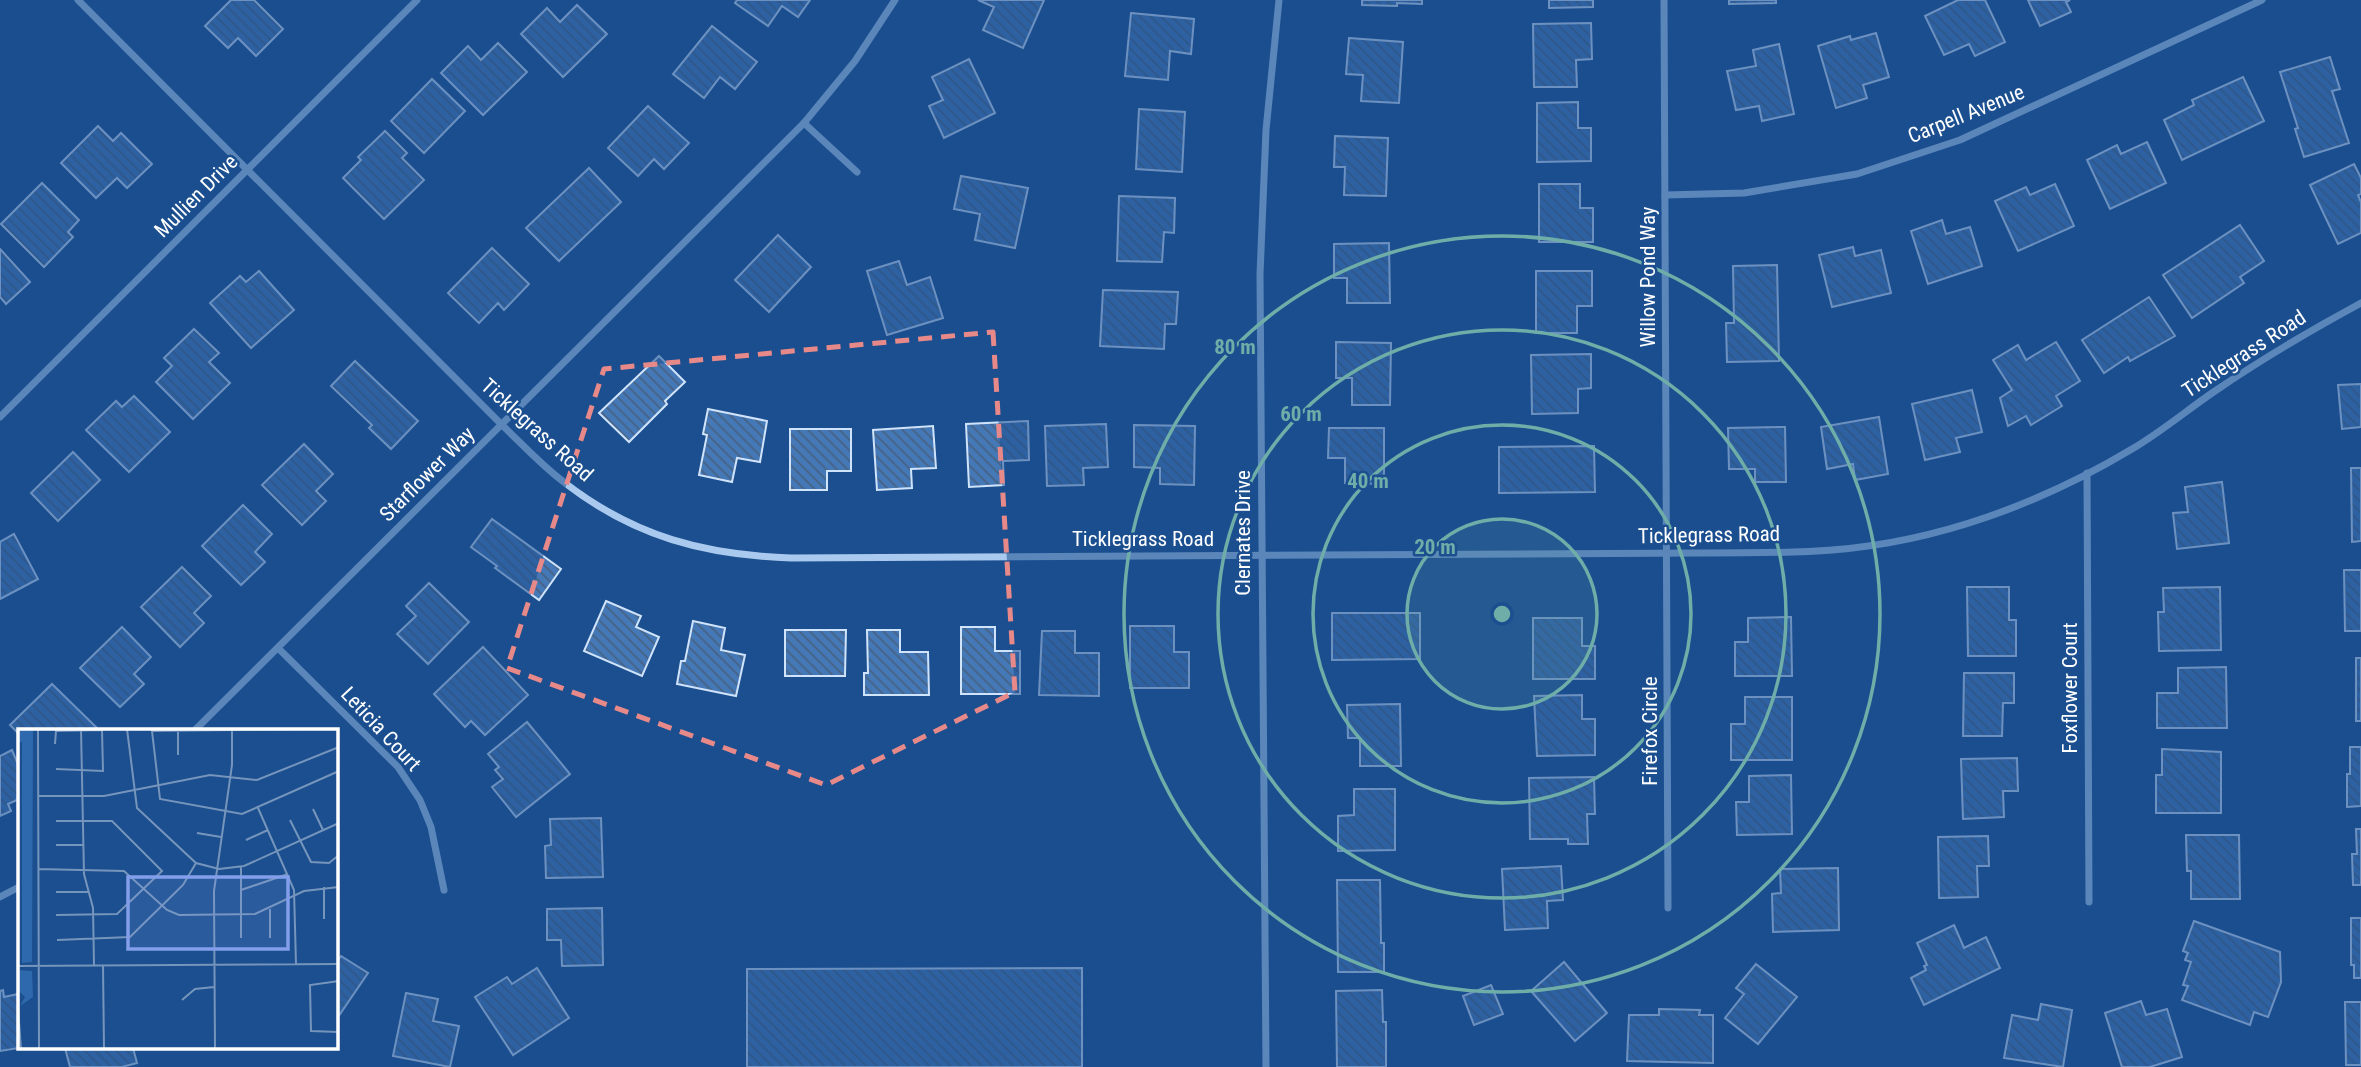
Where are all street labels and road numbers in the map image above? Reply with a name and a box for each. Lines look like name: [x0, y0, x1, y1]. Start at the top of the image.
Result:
street label: Carpell Avenue: [1904, 80, 2028, 148]
street label: Mullien Drive: [150, 150, 242, 242]
street label: Willow Pond Way: [1636, 206, 1660, 348]
street label: Ticklegrass Road: [2178, 305, 2310, 403]
street label: Ticklegrass Road: [476, 374, 598, 486]
street label: Starflower Way: [375, 422, 479, 526]
street label: Clernates Drive: [1231, 470, 1255, 596]
street label: Ticklegrass Road: [1638, 522, 1780, 548]
street label: Ticklegrass Road: [1072, 527, 1214, 551]
street label: Foxflower Court: [2058, 623, 2082, 754]
street label: Firefox Circle: [1638, 676, 1662, 786]
street label: Leticia Court: [336, 682, 426, 776]

